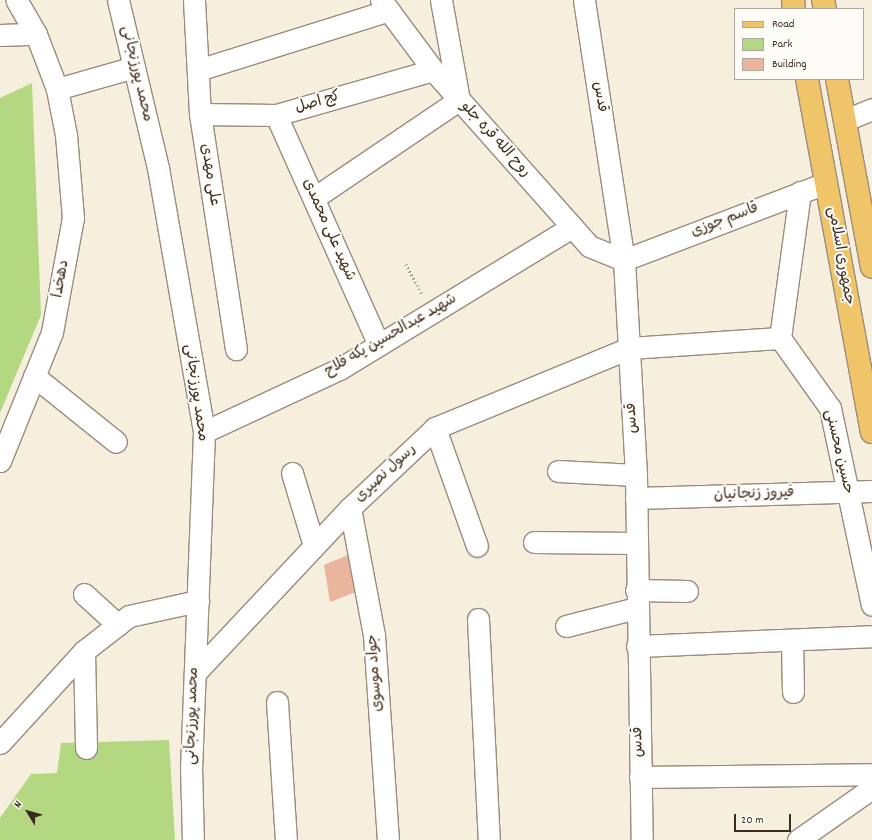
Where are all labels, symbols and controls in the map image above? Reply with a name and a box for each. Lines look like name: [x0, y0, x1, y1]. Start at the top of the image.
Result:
legend: [734, 8, 864, 80]
text: Road: [772, 16, 794, 33]
street label: محمد پورزنجانی: [116, 24, 156, 124]
text: Park: [772, 36, 792, 53]
text: Building: [772, 56, 807, 73]
street label: قدس: [588, 80, 610, 114]
street label: کج اصل: [293, 88, 343, 118]
street label: روح الله قره جلو: [456, 98, 534, 182]
street label: علی مهدی: [195, 142, 223, 208]
street label: شهید علی محمدی: [297, 176, 359, 284]
street label: قاسم جوزی: [689, 200, 761, 242]
street label: جمهوری اسلامی: [822, 205, 858, 307]
street label: دهخدا: [50, 259, 74, 299]
street label: شهید عبدالحسین یکه فلاح: [322, 291, 460, 381]
street label: محمد پورزنجانی: [179, 343, 211, 443]
street label: قدس: [623, 402, 643, 434]
street label: حسین محسنی: [820, 408, 856, 496]
street label: رسول نصیری: [352, 441, 420, 507]
street label: فیروز زنجانیان: [713, 485, 795, 505]
street label: جواد موسوی: [364, 634, 388, 712]
street label: محمد پورزنجانی: [182, 667, 204, 765]
street label: قدس: [630, 726, 648, 758]
north arrow: [8, 792, 48, 832]
text: N: [10, 798, 26, 812]
scale bar: [736, 806, 793, 832]
text: 20 m: [741, 812, 764, 829]

